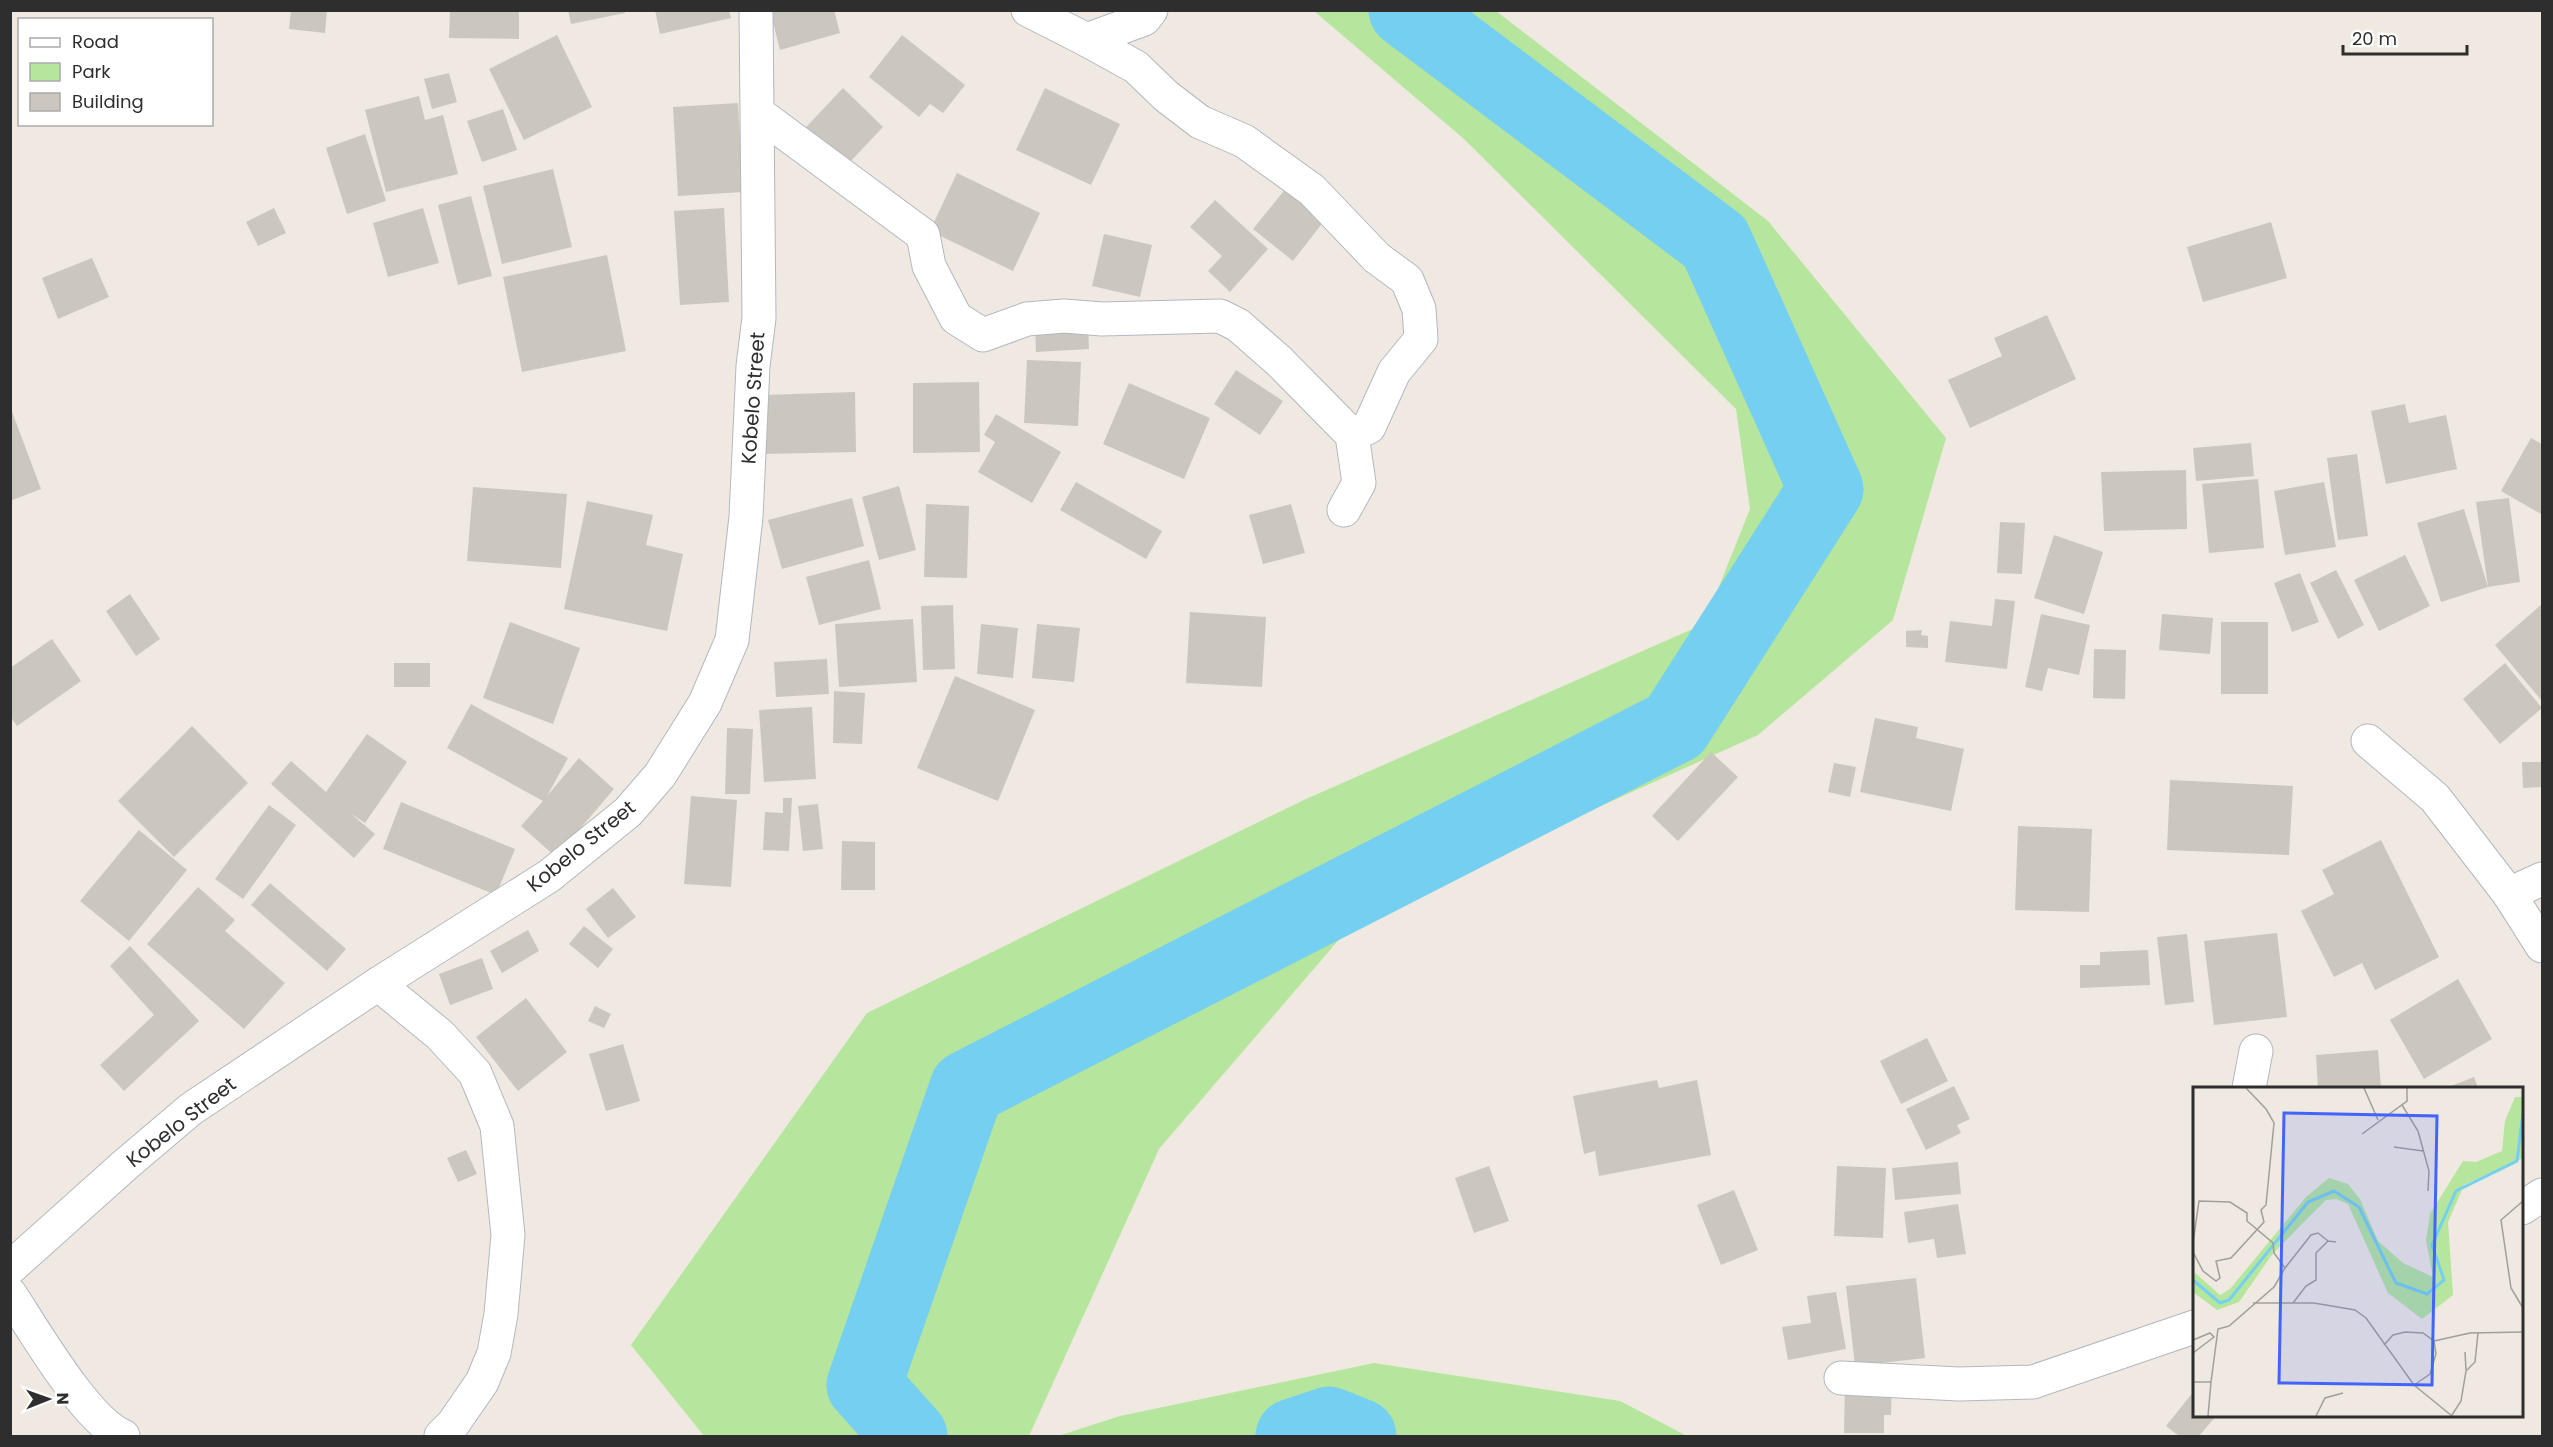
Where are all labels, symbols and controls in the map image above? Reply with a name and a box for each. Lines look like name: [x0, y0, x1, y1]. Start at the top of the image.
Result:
legend: [18, 18, 213, 126]
scale bar: [2343, 18, 2468, 56]
text: 20 m: [2352, 26, 2397, 51]
text: Road: [72, 29, 119, 54]
text: Park: [72, 59, 111, 84]
text: Building: [72, 89, 144, 114]
street label: Kobelo Street: [734, 331, 772, 465]
street label: Kobelo Street: [521, 793, 641, 899]
street label: Kobelo Street: [120, 1070, 242, 1174]
inset map: [2193, 1087, 2523, 1417]
north arrow: [18, 1369, 78, 1429]
text: N: [51, 1393, 74, 1405]

